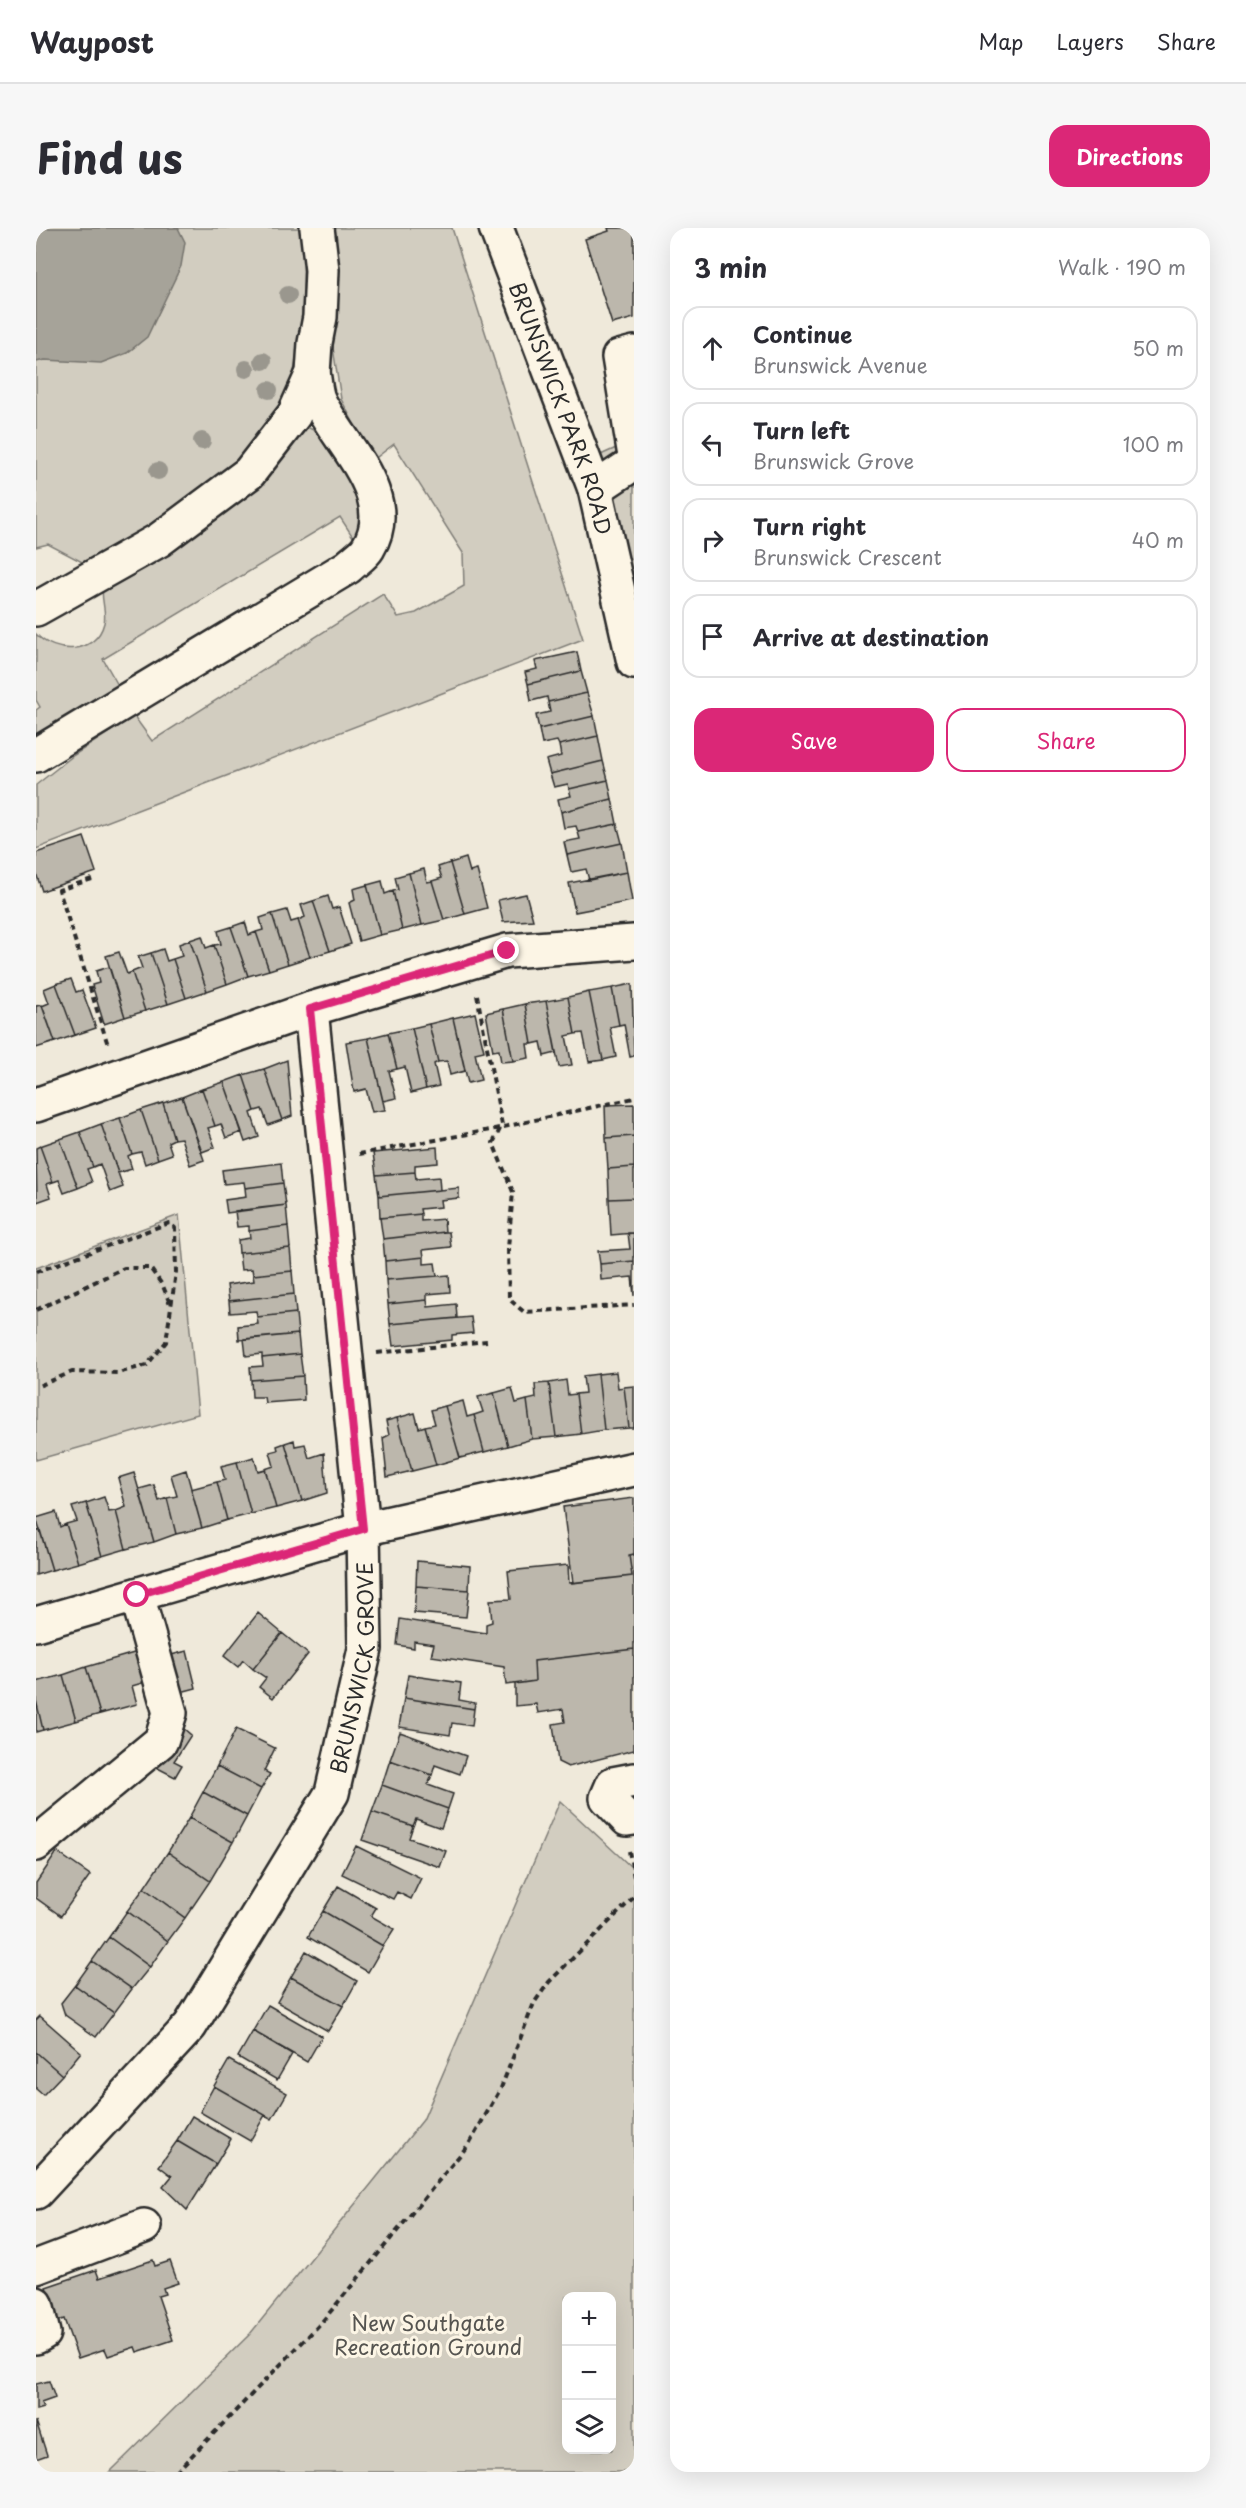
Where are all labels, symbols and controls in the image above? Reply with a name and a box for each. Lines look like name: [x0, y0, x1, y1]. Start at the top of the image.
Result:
text: Waypost: [30, 20, 154, 63]
text: Map: [979, 25, 1023, 57]
text: Layers: [1056, 25, 1124, 57]
text: Share: [1157, 25, 1216, 57]
text: Find us: [36, 125, 183, 188]
button: Directions: [1049, 125, 1210, 187]
text: 3 min: [694, 248, 767, 287]
text: Walk · 190 m: [1058, 252, 1186, 282]
street label: BRUNSWICK PARK ROAD: [502, 277, 621, 538]
text: Continue: [753, 317, 852, 350]
icon: ahead: [696, 332, 729, 365]
text: 50 m: [1132, 333, 1184, 363]
text: Brunswick Avenue: [753, 350, 928, 380]
text: Turn left: [753, 413, 850, 446]
icon: left: [696, 428, 729, 461]
text: 100 m: [1123, 429, 1184, 459]
text: Brunswick Grove: [753, 446, 914, 476]
text: Turn right: [753, 509, 866, 542]
icon: right: [696, 524, 729, 557]
text: 40 m: [1132, 525, 1184, 555]
text: Brunswick Crescent: [753, 542, 942, 572]
icon: arrive: [696, 620, 729, 653]
text: Arrive at destination: [753, 620, 989, 653]
button: Save: [694, 708, 934, 772]
button: Share: [946, 708, 1186, 772]
route end: [493, 937, 519, 963]
street label: BRUNSWICK GROVE: [321, 1562, 382, 1777]
route start: [123, 1581, 149, 1607]
map controls: [562, 2292, 616, 2454]
button: +: [562, 2292, 616, 2346]
park label: New Southgate Recreation Ground: [334, 2306, 522, 2362]
button: −: [562, 2346, 616, 2400]
button: layers: [562, 2400, 616, 2454]

